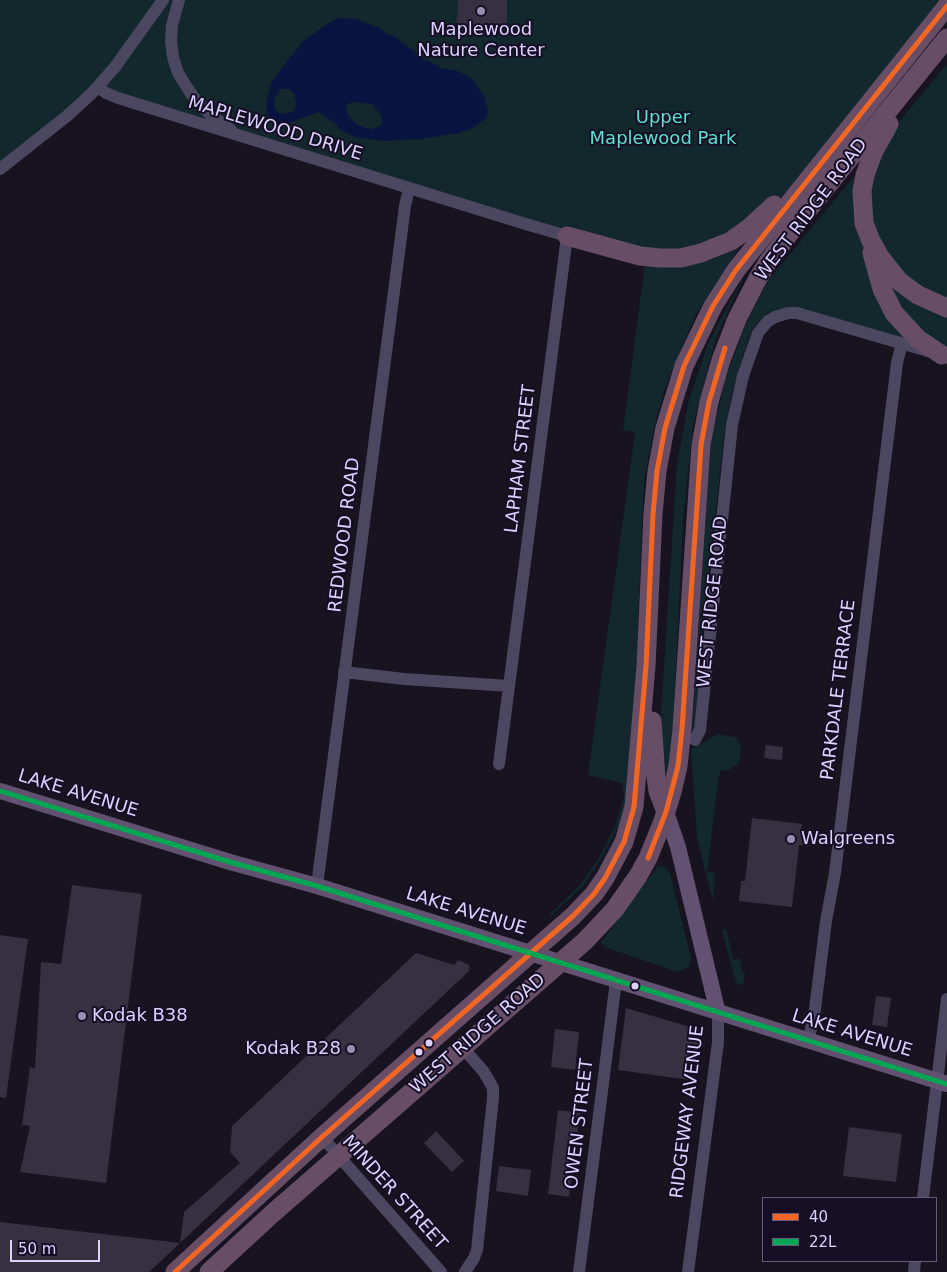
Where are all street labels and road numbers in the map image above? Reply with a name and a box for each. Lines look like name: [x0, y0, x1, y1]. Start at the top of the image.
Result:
street label: MAPLEWOOD DRIVE: [185, 92, 365, 166]
street label: WEST RIDGE ROAD: [751, 135, 873, 285]
street label: LAPHAM STREET: [501, 384, 541, 534]
street label: REDWOOD ROAD: [325, 456, 365, 614]
street label: WEST RIDGE ROAD: [693, 515, 733, 689]
street label: PARKDALE TERRACE: [817, 598, 861, 782]
street label: LAKE AVENUE: [15, 765, 141, 823]
street label: LAKE AVENUE: [403, 883, 529, 941]
street label: WEST RIDGE ROAD: [406, 969, 550, 1099]
street label: LAKE AVENUE: [789, 1005, 915, 1063]
street label: RIDGEWAY AVENUE: [667, 1024, 709, 1200]
street label: OWEN STREET: [561, 1058, 599, 1190]
street label: MINDER STREET: [337, 1131, 451, 1255]

